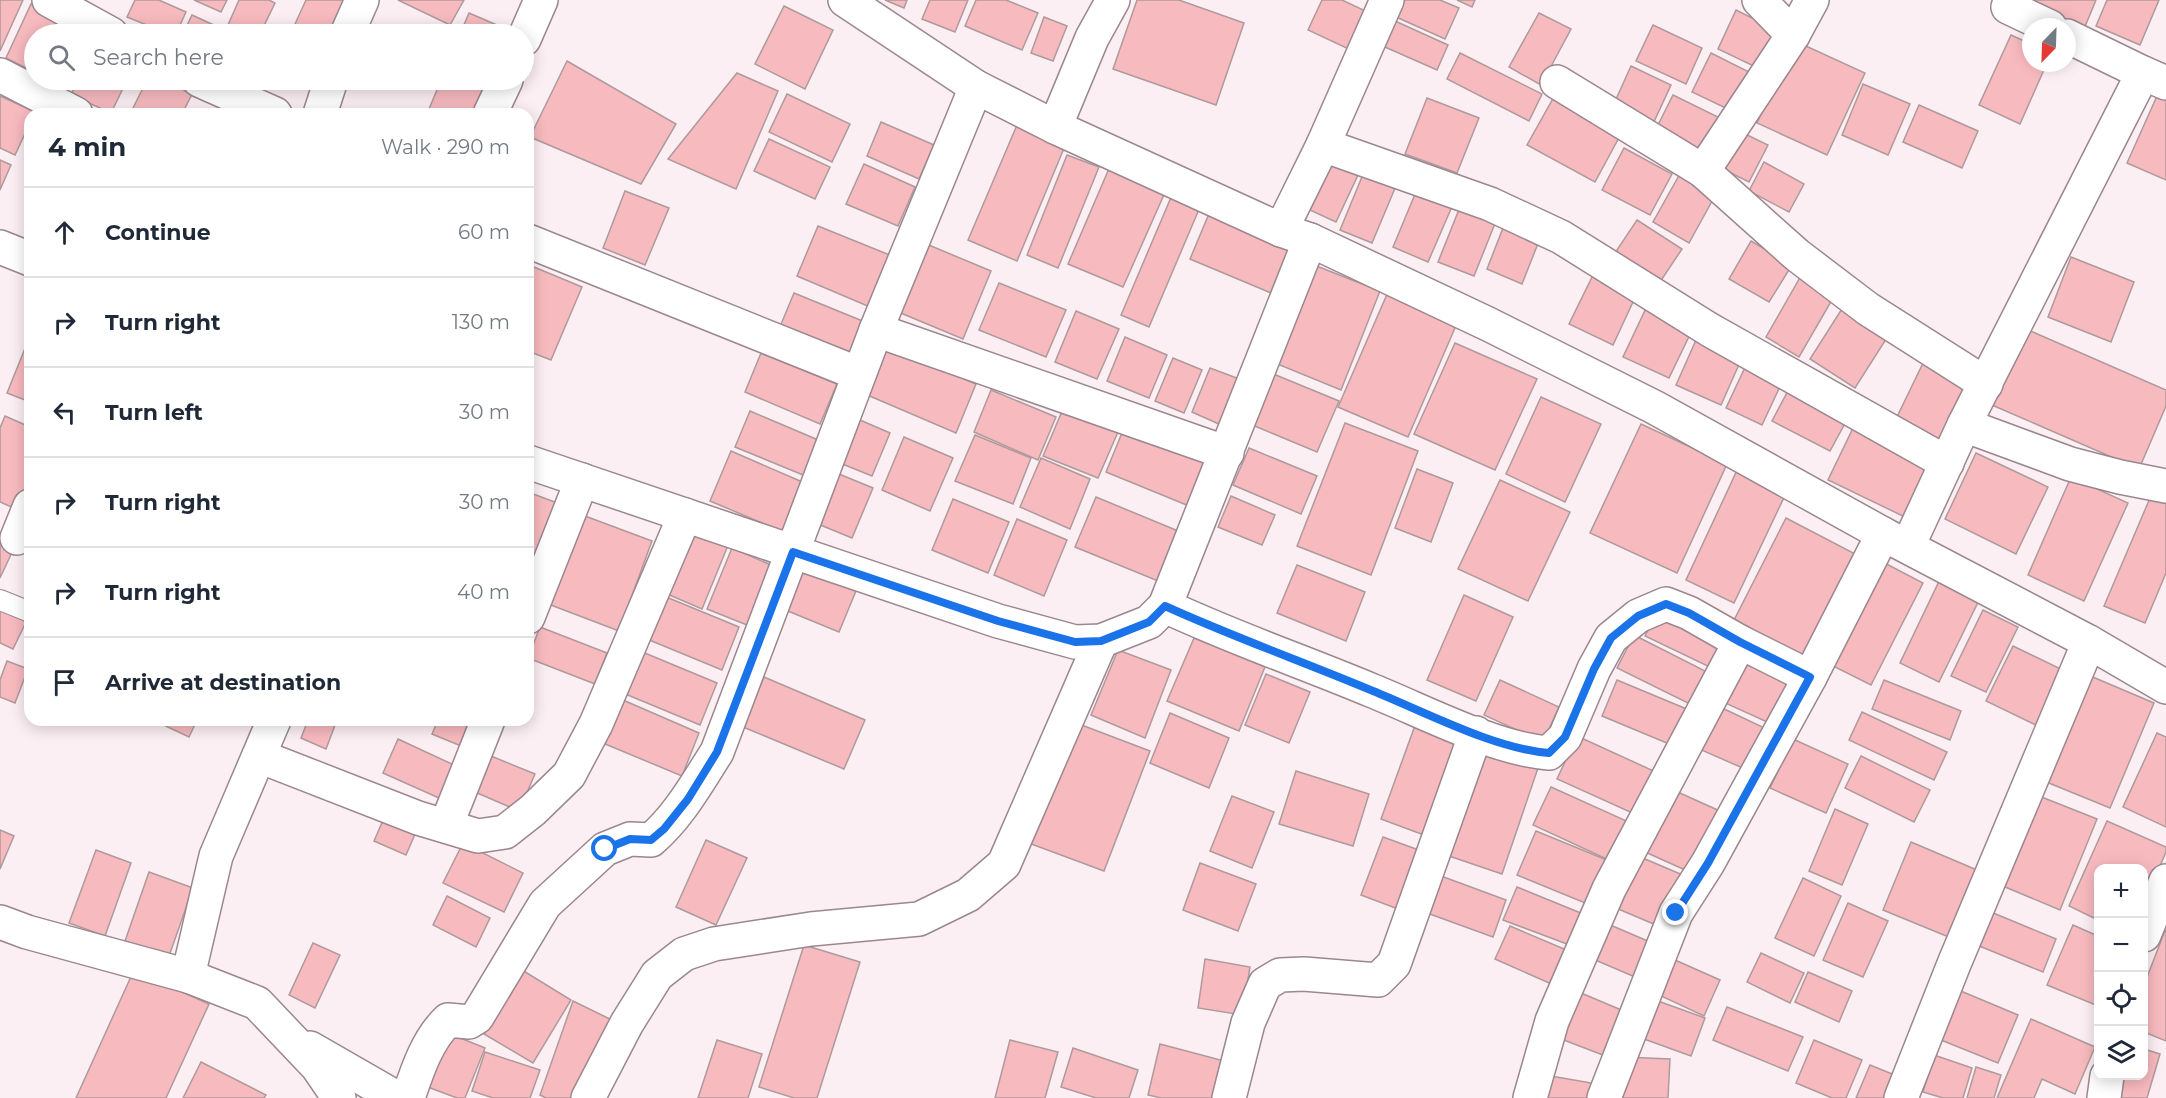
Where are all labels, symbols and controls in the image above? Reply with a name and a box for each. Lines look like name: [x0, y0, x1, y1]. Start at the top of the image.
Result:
north arrow: [2022, 18, 2076, 72]
search box: [24, 24, 534, 90]
icon: search: [45, 41, 78, 74]
text: Search here: [93, 44, 224, 71]
text: 4 min: [48, 131, 126, 163]
text: Walk · 290 m: [381, 135, 510, 159]
icon: ahead: [48, 216, 81, 249]
text: Continue: [105, 219, 211, 246]
text: 60 m: [458, 220, 510, 244]
icon: right: [48, 306, 81, 339]
text: Turn right: [105, 309, 220, 336]
text: 130 m: [452, 310, 510, 334]
icon: left: [48, 396, 81, 429]
text: Turn left: [105, 399, 203, 426]
text: 30 m: [459, 400, 510, 424]
icon: right: [48, 486, 81, 519]
text: Turn right: [105, 489, 220, 516]
text: 30 m: [459, 490, 510, 514]
icon: right: [48, 576, 81, 609]
text: Turn right: [105, 579, 220, 606]
text: 40 m: [457, 580, 510, 604]
icon: arrive: [48, 666, 81, 699]
text: Arrive at destination: [105, 669, 341, 696]
route start: [591, 835, 617, 861]
map controls: [2094, 864, 2148, 1080]
button: +: [2094, 864, 2148, 918]
route end: [1662, 899, 1688, 925]
button: −: [2094, 918, 2148, 972]
button: locate: [2094, 972, 2148, 1026]
button: layers: [2094, 1026, 2148, 1080]

